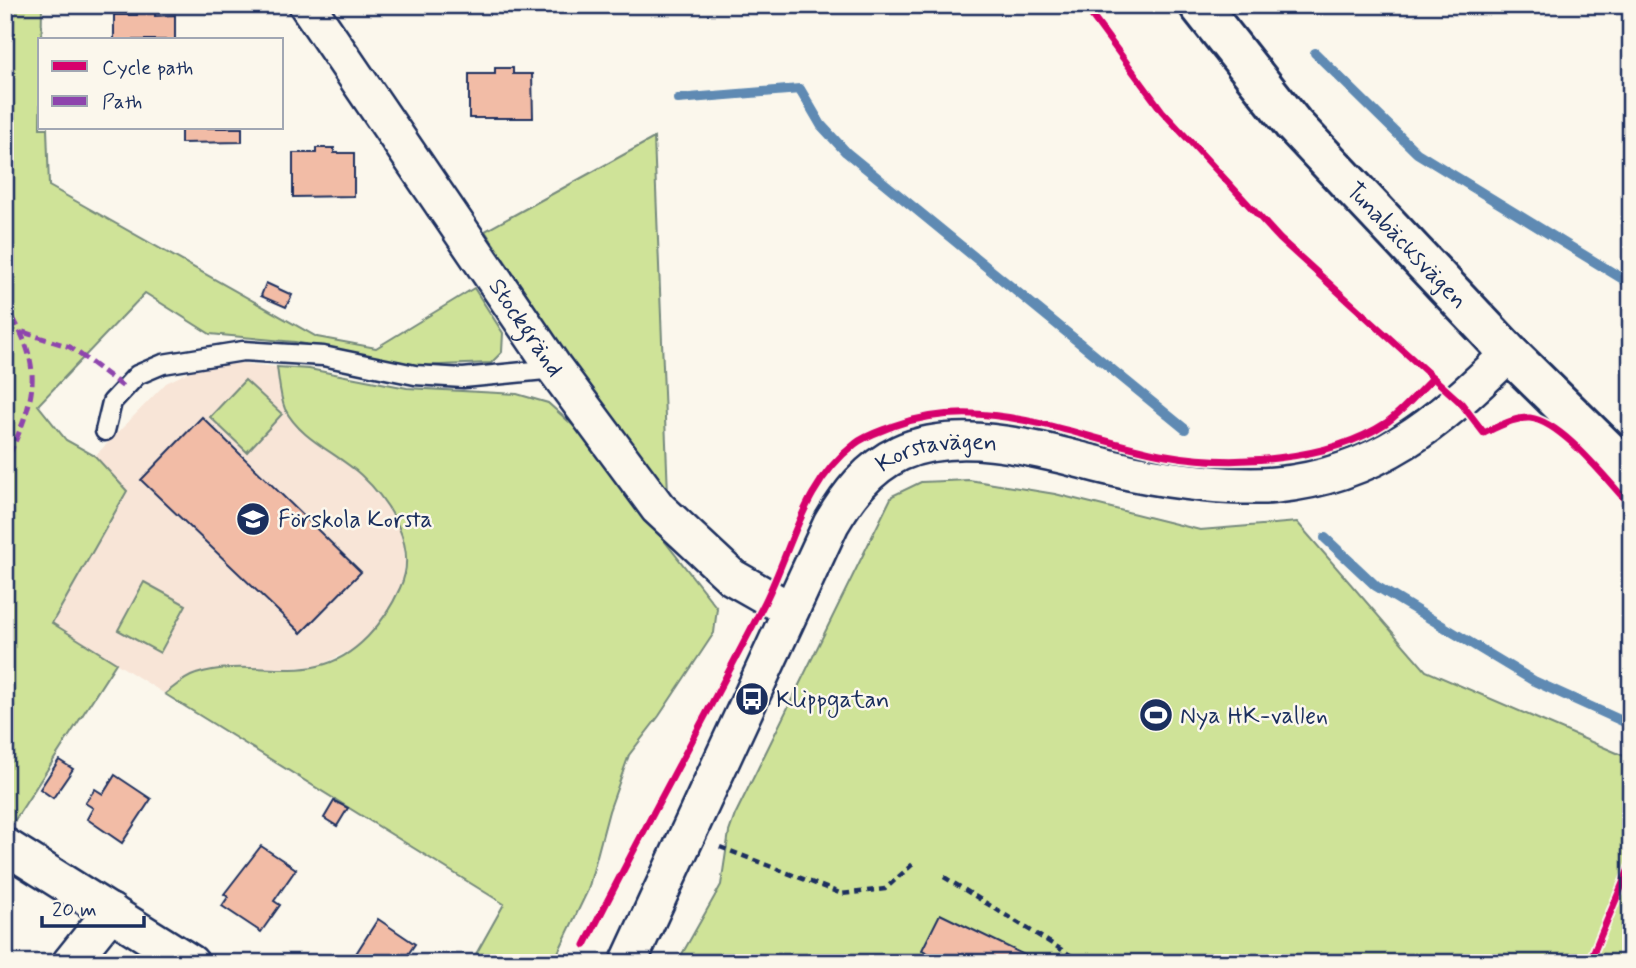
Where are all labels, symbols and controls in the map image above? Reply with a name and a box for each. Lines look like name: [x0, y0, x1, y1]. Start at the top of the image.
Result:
legend: [38, 38, 284, 130]
text: Cycle path: [102, 54, 193, 82]
text: Path: [102, 88, 142, 116]
street label: Tunabäcksvägen: [1339, 176, 1473, 316]
street label: Stockgränd: [481, 273, 570, 383]
street label: Korstavägen: [870, 427, 999, 480]
school or university icon: Förskola Korsta: [234, 500, 272, 538]
place label: Förskola Korsta: [278, 505, 433, 536]
bus stop icon: Klippgatan: [733, 680, 771, 718]
place label: Klippgatan: [776, 685, 890, 718]
sports icon: Nya HK-vallen: [1137, 696, 1175, 734]
place label: Nya HK-vallen: [1180, 701, 1328, 732]
scale bar: [42, 884, 144, 928]
text: 20 m: [52, 896, 97, 924]

